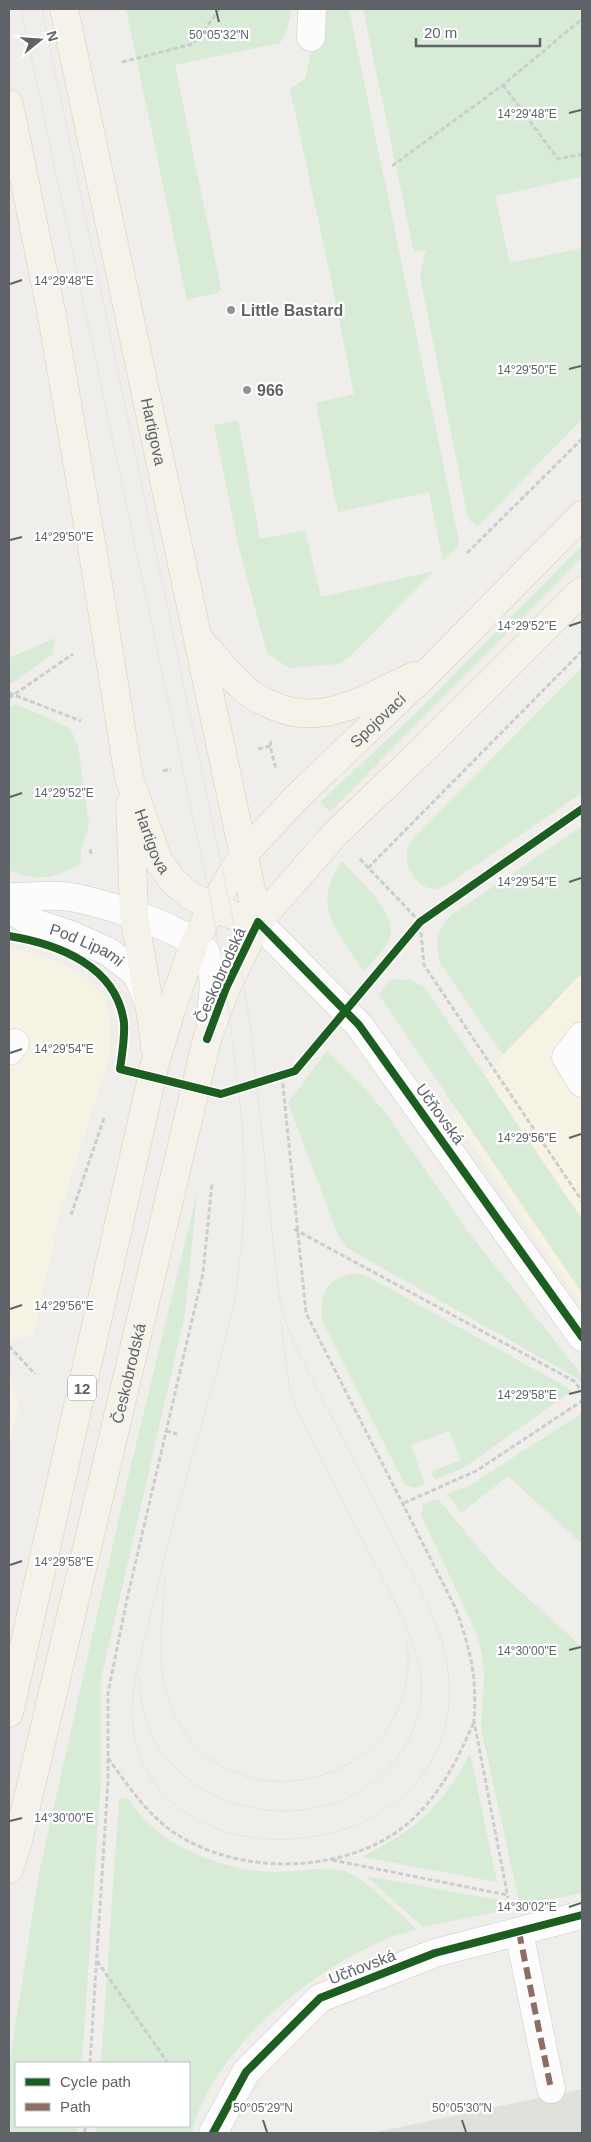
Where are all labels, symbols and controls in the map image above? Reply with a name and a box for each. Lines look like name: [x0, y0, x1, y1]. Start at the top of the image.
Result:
north arrow: [15, 15, 65, 65]
scale bar: [416, 15, 540, 47]
text: 20 m: [424, 24, 457, 41]
text: 50°05'32"N: [189, 28, 249, 42]
text: N: [43, 29, 62, 43]
text: 14°29'48"E: [497, 107, 557, 121]
text: 14°29'48"E: [34, 274, 94, 288]
place label: Little Bastard: [241, 302, 343, 319]
marker: Little Bastard: [225, 304, 237, 316]
text: 14°29'50"E: [497, 363, 557, 377]
place label: 966: [257, 382, 284, 399]
marker: 966: [241, 384, 253, 396]
street label: Hartigova: [138, 396, 169, 467]
text: 14°29'50"E: [34, 530, 94, 544]
text: 14°29'52"E: [497, 619, 557, 633]
street label: Spojovací: [346, 689, 409, 750]
text: 14°29'52"E: [34, 786, 94, 800]
street label: Hartigova: [132, 806, 173, 877]
text: 14°29'54"E: [497, 875, 557, 889]
street label: Pod Lipami: [48, 920, 127, 969]
street label: Českobrodská: [191, 924, 249, 1025]
text: 14°29'54"E: [34, 1042, 94, 1056]
street label: Učňovská: [412, 1081, 468, 1147]
text: 14°29'56"E: [497, 1131, 557, 1145]
text: 14°29'56"E: [34, 1299, 94, 1313]
street label: Českobrodská: [107, 1321, 148, 1425]
road number: 12: [68, 1376, 96, 1400]
text: 14°29'58"E: [497, 1388, 557, 1402]
text: 14°29'58"E: [34, 1555, 94, 1569]
text: 14°30'00"E: [497, 1644, 557, 1658]
text: 14°30'00"E: [34, 1811, 94, 1825]
text: 14°30'02"E: [497, 1900, 557, 1914]
street label: Učňovská: [326, 1946, 398, 1988]
legend: [15, 2062, 190, 2127]
text: Cycle path: [60, 2073, 131, 2090]
text: Path: [60, 2098, 91, 2115]
text: 50°05'29"N: [233, 2101, 293, 2115]
text: 50°05'30"N: [432, 2101, 492, 2115]

